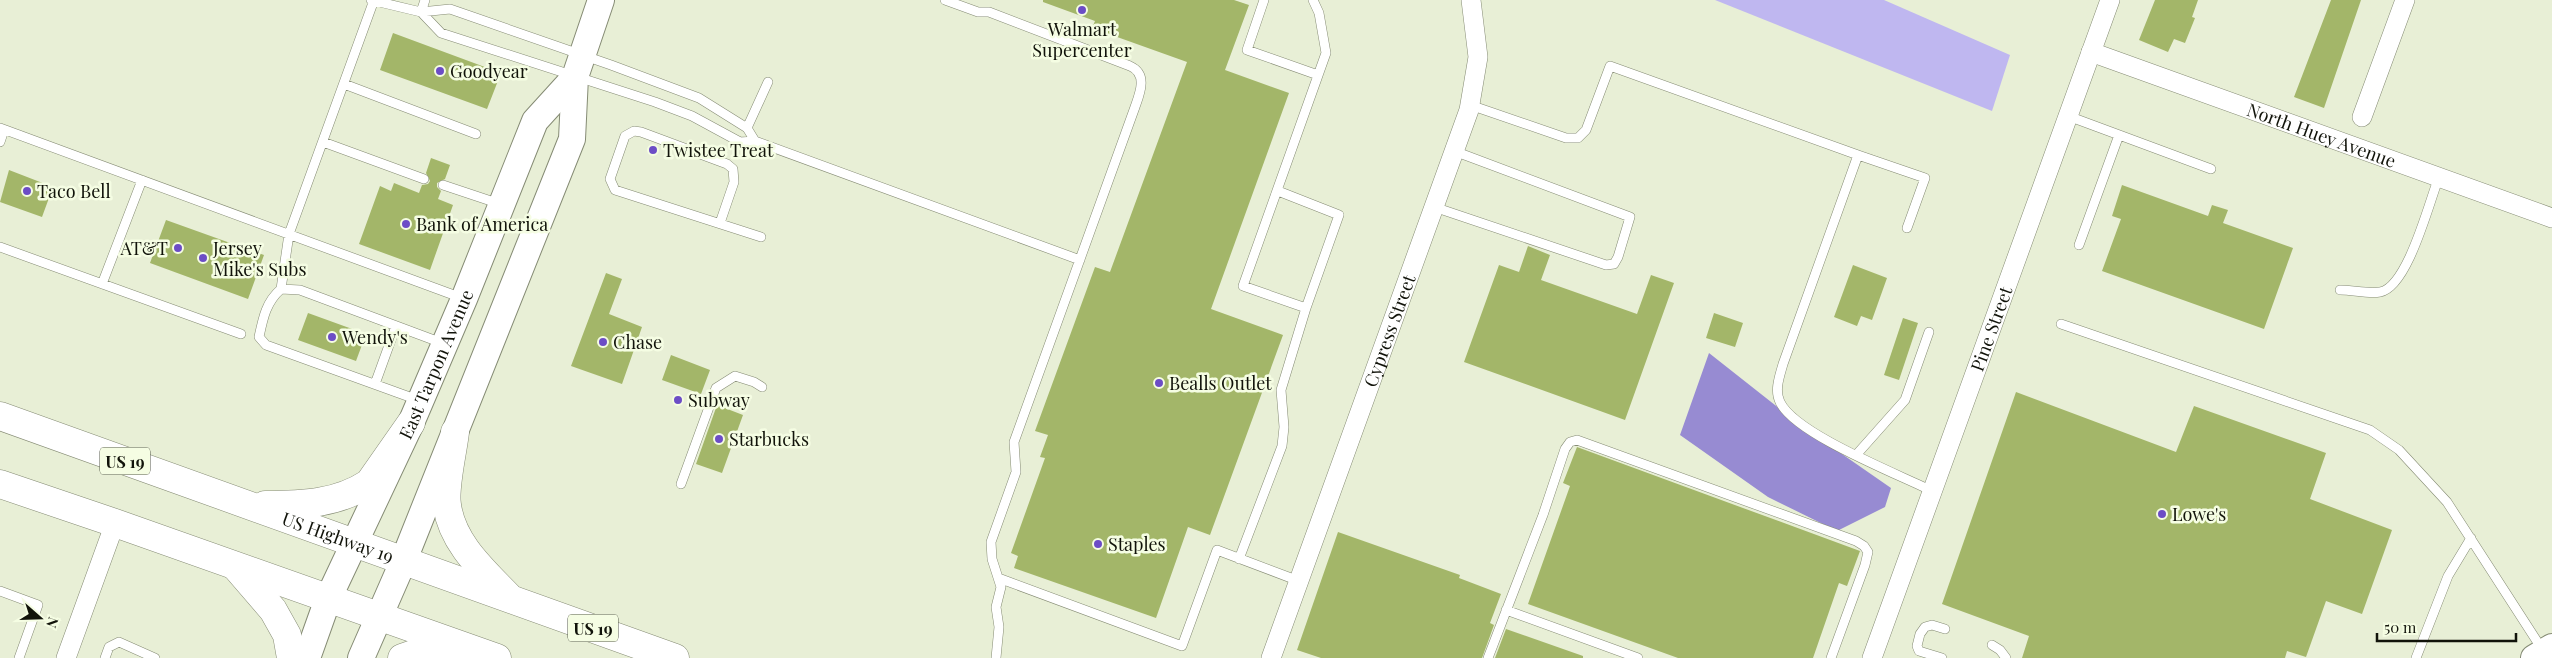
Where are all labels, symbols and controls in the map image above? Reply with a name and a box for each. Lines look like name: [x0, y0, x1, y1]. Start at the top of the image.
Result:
marker: Walmart Supercenter: [1076, 4, 1088, 16]
place label: Walmart Supercenter: [1032, 17, 1132, 62]
place label: Goodyear: [450, 59, 528, 83]
marker: Goodyear: [434, 65, 446, 77]
street label: North Huey Avenue: [2244, 97, 2399, 173]
place label: Twistee Treat: [663, 138, 774, 162]
marker: Twistee Treat: [647, 144, 659, 156]
place label: Taco Bell: [37, 179, 111, 203]
marker: Taco Bell: [21, 185, 33, 197]
place label: Bank of America: [416, 212, 548, 236]
marker: Bank of America: [400, 218, 412, 230]
place label: AT&T: [119, 236, 168, 260]
place label: Jersey Mike's Subs: [212, 236, 307, 281]
marker: AT&T: [172, 242, 184, 254]
marker: Jersey Mike's Subs: [197, 252, 209, 264]
street label: Cypress Street: [1358, 271, 1421, 390]
street label: Pine Street: [1965, 283, 2018, 375]
street label: East Tarpon Avenue: [393, 286, 479, 443]
place label: Wendy's: [341, 325, 408, 349]
place label: Chase: [613, 330, 662, 354]
marker: Wendy's: [326, 331, 338, 343]
marker: Chase: [597, 336, 609, 348]
place label: Bealls Outlet: [1169, 371, 1272, 395]
marker: Bealls Outlet: [1153, 377, 1165, 389]
place label: Subway: [688, 388, 750, 412]
marker: Subway: [672, 394, 684, 406]
place label: Starbucks: [729, 427, 809, 451]
marker: Starbucks: [713, 433, 725, 445]
road number: US 19: [100, 448, 150, 474]
place label: Lowe's: [2172, 502, 2226, 526]
street label: US Highway 19: [279, 506, 397, 568]
marker: Lowe's: [2156, 508, 2168, 520]
place label: Staples: [1108, 532, 1166, 556]
marker: Staples: [1092, 538, 1104, 550]
north arrow: [15, 593, 65, 643]
scale bar: [2377, 610, 2516, 642]
road number: US 19: [568, 614, 618, 641]
text: N: [42, 615, 63, 631]
text: 50 m: [2384, 617, 2417, 637]

